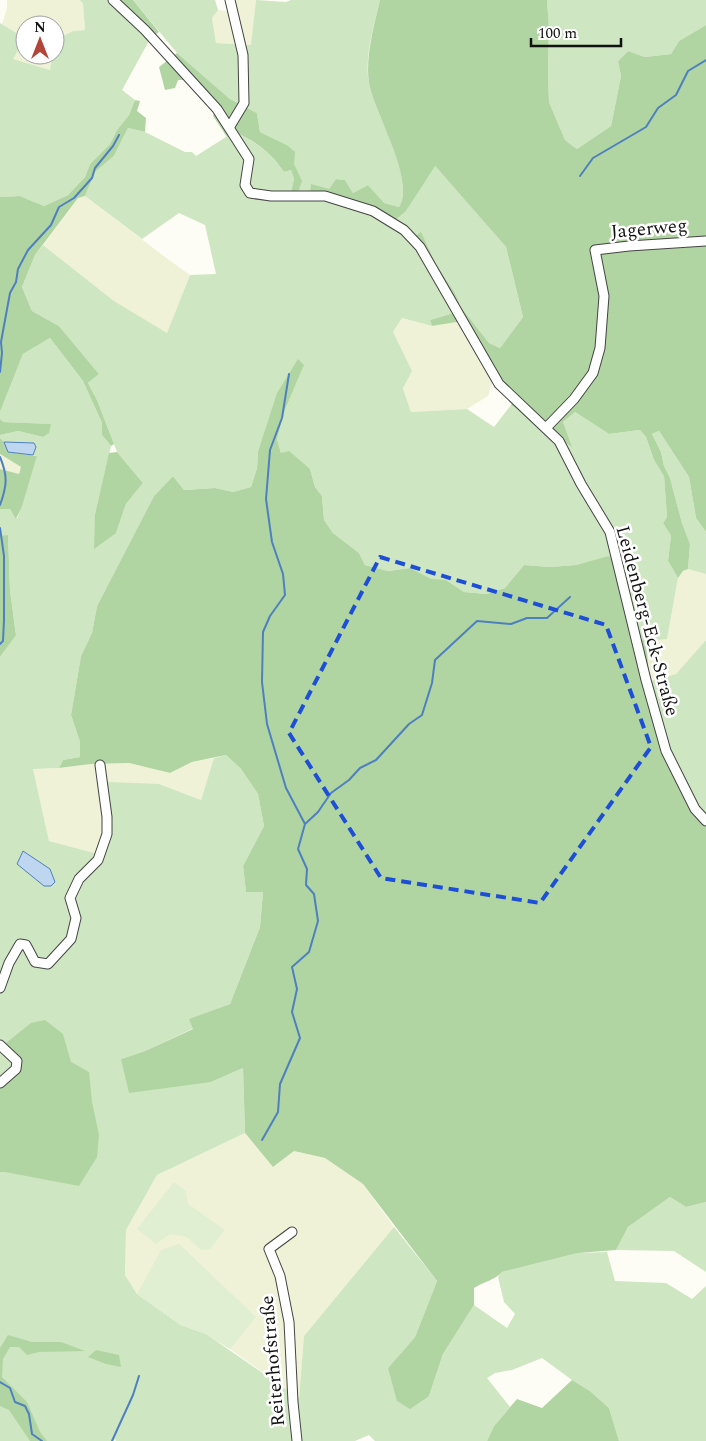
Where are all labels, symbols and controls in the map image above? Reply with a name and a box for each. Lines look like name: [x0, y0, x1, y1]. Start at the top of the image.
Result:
north arrow: [15, 15, 65, 65]
scale bar: [531, 15, 621, 47]
text: N: [34, 17, 46, 38]
text: 100 m: [538, 22, 577, 45]
street label: Jagerweg: [609, 211, 689, 247]
street label: Leidenberg-Eck-Straße: [608, 523, 686, 719]
street label: Reiterhofstraße: [253, 1294, 293, 1428]

